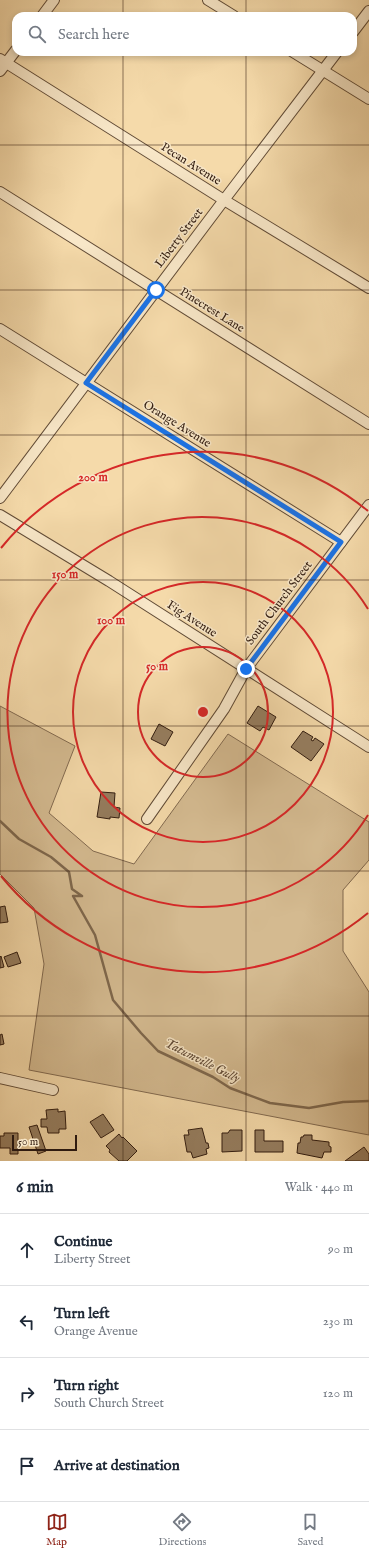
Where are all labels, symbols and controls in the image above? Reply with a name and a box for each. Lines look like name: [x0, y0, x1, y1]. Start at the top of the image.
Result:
search box: [12, 12, 357, 56]
icon: search: [26, 23, 48, 45]
text: Search here: [58, 25, 129, 44]
street label: Pecan Avenue: [158, 140, 224, 189]
street label: Liberty Street: [152, 205, 206, 271]
route start: [147, 281, 165, 299]
street label: Pinecrest Lane: [177, 284, 248, 336]
street label: Orange Avenue: [140, 397, 214, 451]
text: 200 m: [78, 470, 108, 485]
street label: South Church Street: [242, 558, 316, 648]
text: 150 m: [52, 567, 79, 582]
street label: Fig Avenue: [164, 597, 220, 641]
text: 100 m: [97, 613, 126, 628]
text: 50 m: [146, 659, 169, 674]
route end: [237, 660, 255, 678]
centre of rings: [196, 705, 210, 719]
water label: Tatumville Gully: [161, 1035, 243, 1087]
scale bar: [12, 1133, 77, 1152]
text: 50 m: [18, 1135, 38, 1149]
text: 6 min: [16, 1177, 54, 1198]
text: Walk · 440 m: [285, 1179, 353, 1196]
text: Continue: [54, 1232, 112, 1251]
icon: ahead: [16, 1239, 38, 1261]
text: 90 m: [328, 1241, 353, 1258]
text: Liberty Street: [54, 1251, 130, 1268]
text: Turn left: [54, 1304, 110, 1323]
icon: left: [16, 1311, 38, 1333]
text: 230 m: [323, 1313, 353, 1330]
text: Orange Avenue: [54, 1323, 138, 1340]
text: Turn right: [54, 1376, 119, 1395]
icon: right: [16, 1383, 38, 1405]
text: 120 m: [323, 1385, 353, 1402]
text: South Church Street: [54, 1395, 164, 1412]
icon: arrive: [16, 1455, 38, 1477]
text: Arrive at destination: [54, 1456, 180, 1475]
tab: Map: [46, 1511, 68, 1549]
tab: Directions: [159, 1511, 206, 1549]
tab: Saved: [297, 1511, 323, 1549]

